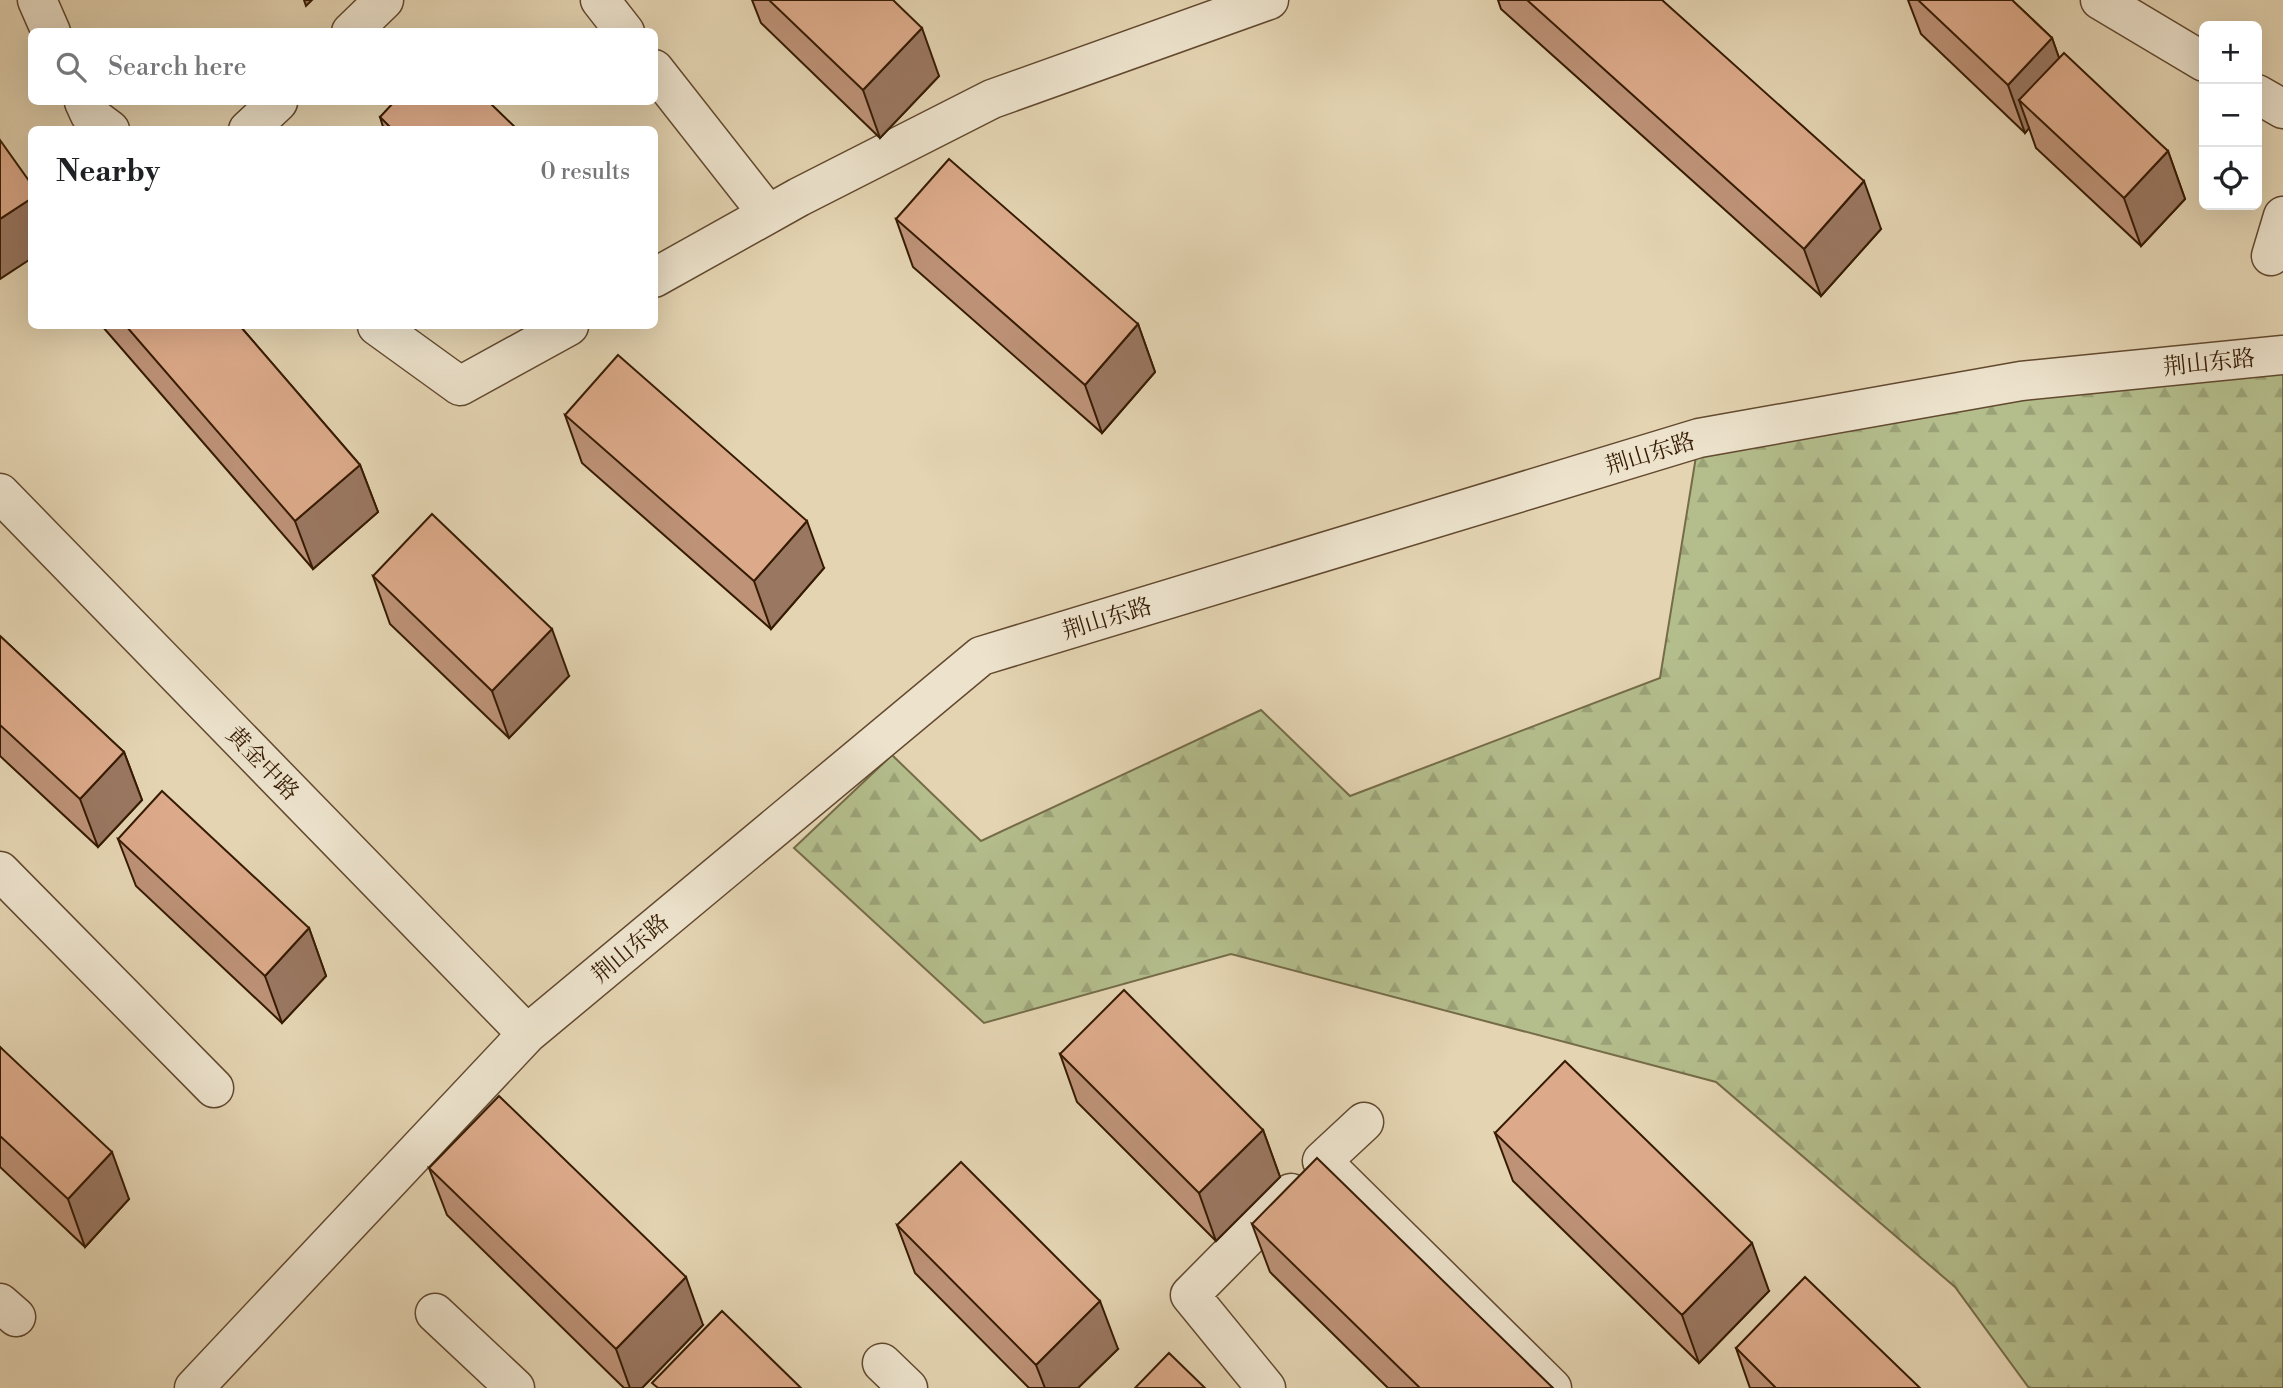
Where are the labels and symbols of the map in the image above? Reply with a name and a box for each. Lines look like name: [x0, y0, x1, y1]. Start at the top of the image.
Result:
street label: 荆山东路: [2162, 344, 2256, 382]
street label: 荆山东路: [1602, 427, 1698, 481]
street label: 荆山东路: [1059, 592, 1155, 646]
street label: 黄金中路: [220, 721, 304, 807]
street label: 荆山东路: [586, 908, 675, 989]

